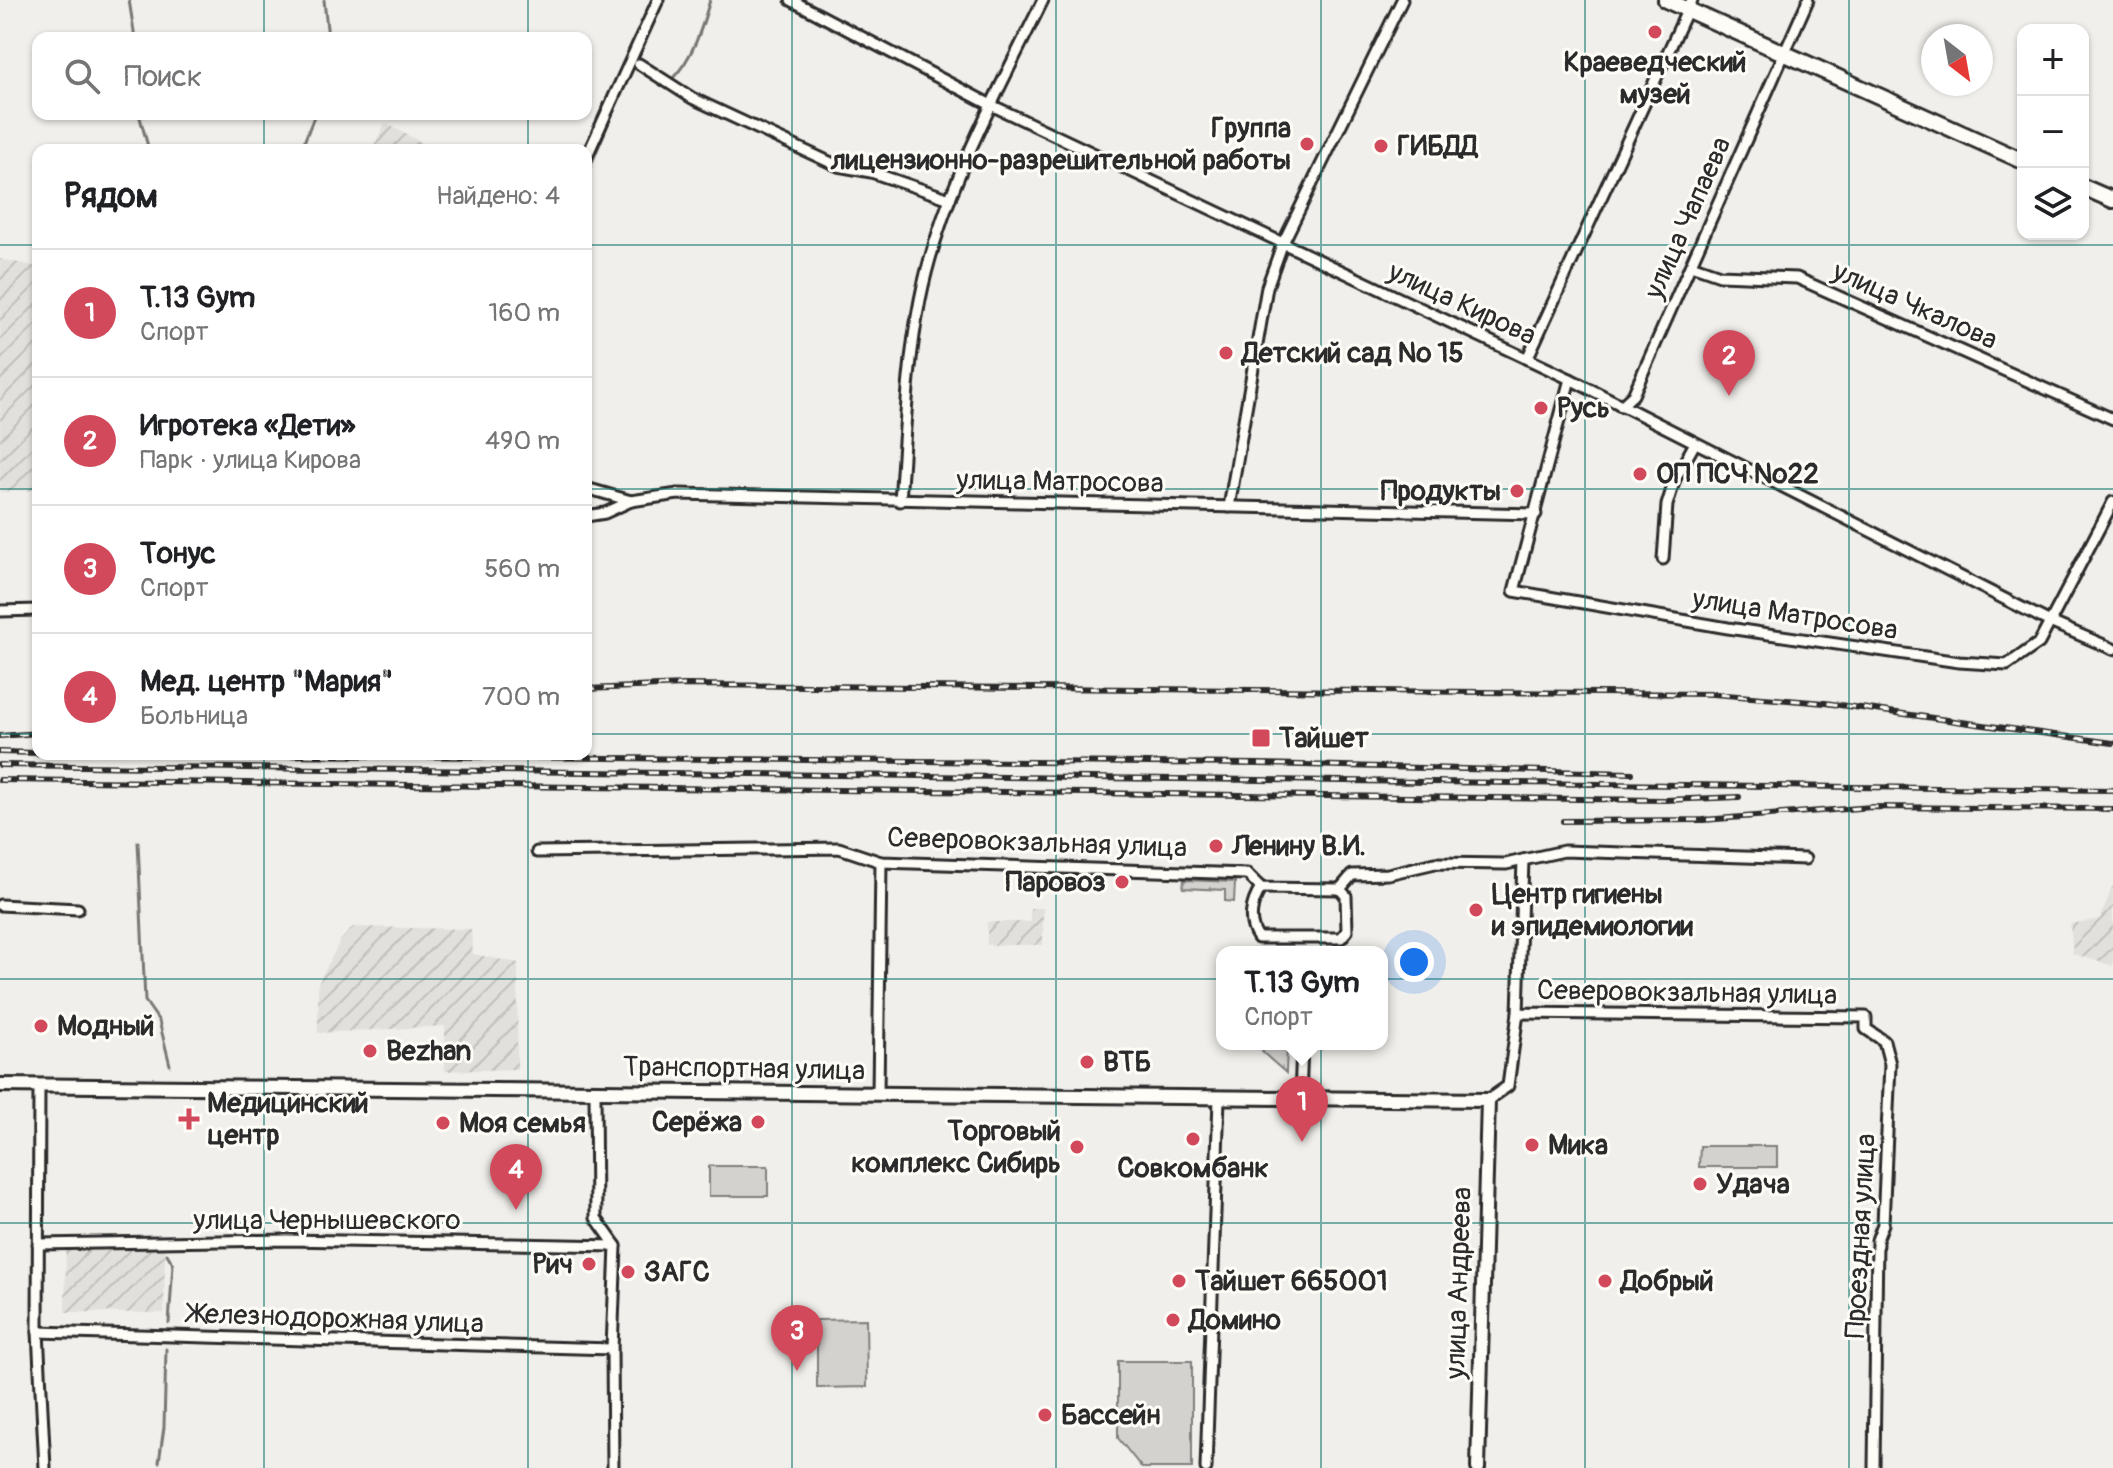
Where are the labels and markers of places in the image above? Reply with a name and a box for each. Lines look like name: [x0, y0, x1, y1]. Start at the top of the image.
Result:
marker: Краеведческий музей: [1646, 23, 1664, 41]
place label: Краеведческий музей: [1563, 45, 1747, 112]
place label: Группа лицензионно-разрешительной работы: [830, 111, 1291, 178]
place label: ГИБДД: [1397, 129, 1479, 164]
marker: Группа лицензионно-разрешительной работы: [1298, 135, 1316, 153]
marker: ГИБДД: [1372, 137, 1390, 155]
pin: 2: [1703, 330, 1755, 396]
place label: Детский сад № 15: [1240, 336, 1464, 371]
marker: Детский сад № 15: [1217, 344, 1235, 362]
place label: Русь: [1557, 391, 1610, 426]
marker: Русь: [1532, 399, 1550, 417]
place label: ОП ПСЧ №22: [1656, 457, 1819, 492]
marker: ОП ПСЧ №22: [1631, 465, 1649, 483]
place label: Продукты: [1381, 474, 1501, 509]
marker: Продукты: [1508, 482, 1526, 500]
place label: Тайшет: [1278, 721, 1370, 756]
marker: Тайшет: [1250, 727, 1272, 749]
place label: Ленину В.И.: [1231, 829, 1366, 864]
marker: Ленину В.И.: [1207, 837, 1225, 855]
place label: Паровоз: [1006, 865, 1106, 900]
marker: Паровоз: [1113, 873, 1131, 891]
place label: Центр гигиены и эпидемиологии: [1491, 877, 1694, 944]
marker: Центр гигиены и эпидемиологии: [1467, 901, 1485, 919]
place label: Модный: [57, 1009, 154, 1044]
marker: Модный: [32, 1017, 50, 1035]
place label: Bezhan: [386, 1034, 472, 1069]
marker: Bezhan: [361, 1042, 379, 1060]
place label: ВТБ: [1103, 1045, 1151, 1080]
marker: ВТБ: [1078, 1053, 1096, 1071]
pin: 1: [1276, 1076, 1328, 1142]
place label: Медицинский центр: [207, 1086, 369, 1153]
place label: Серёжа: [652, 1105, 742, 1140]
place label: Моя семья: [459, 1106, 586, 1141]
marker: Медицинский центр: [178, 1108, 200, 1130]
marker: Серёжа: [749, 1113, 767, 1131]
marker: Моя семья: [434, 1114, 452, 1132]
place label: Торговый комплекс Сибирь: [851, 1114, 1061, 1181]
place label: Мика: [1548, 1128, 1608, 1163]
marker: Совкомбанк: [1184, 1130, 1202, 1148]
marker: Мика: [1523, 1136, 1541, 1154]
marker: Торговый комплекс Сибирь: [1068, 1138, 1086, 1156]
pin: 4: [490, 1144, 542, 1210]
place label: Совкомбанк: [1117, 1151, 1269, 1186]
place label: Удача: [1716, 1167, 1790, 1202]
marker: Удача: [1691, 1175, 1709, 1193]
place label: Рич: [532, 1247, 573, 1282]
marker: Рич: [580, 1255, 598, 1273]
place label: ЗАГС: [644, 1255, 710, 1290]
marker: ЗАГС: [619, 1263, 637, 1281]
place label: Тайшет 665001: [1194, 1264, 1388, 1299]
place label: Добрый: [1619, 1264, 1714, 1299]
marker: Тайшет 665001: [1170, 1272, 1188, 1290]
marker: Добрый: [1596, 1272, 1614, 1290]
place label: Домино: [1187, 1303, 1281, 1338]
pin: 3: [771, 1305, 823, 1371]
marker: Домино: [1164, 1311, 1182, 1329]
place label: Бассейн: [1061, 1398, 1161, 1433]
marker: Бассейн: [1036, 1406, 1054, 1424]

